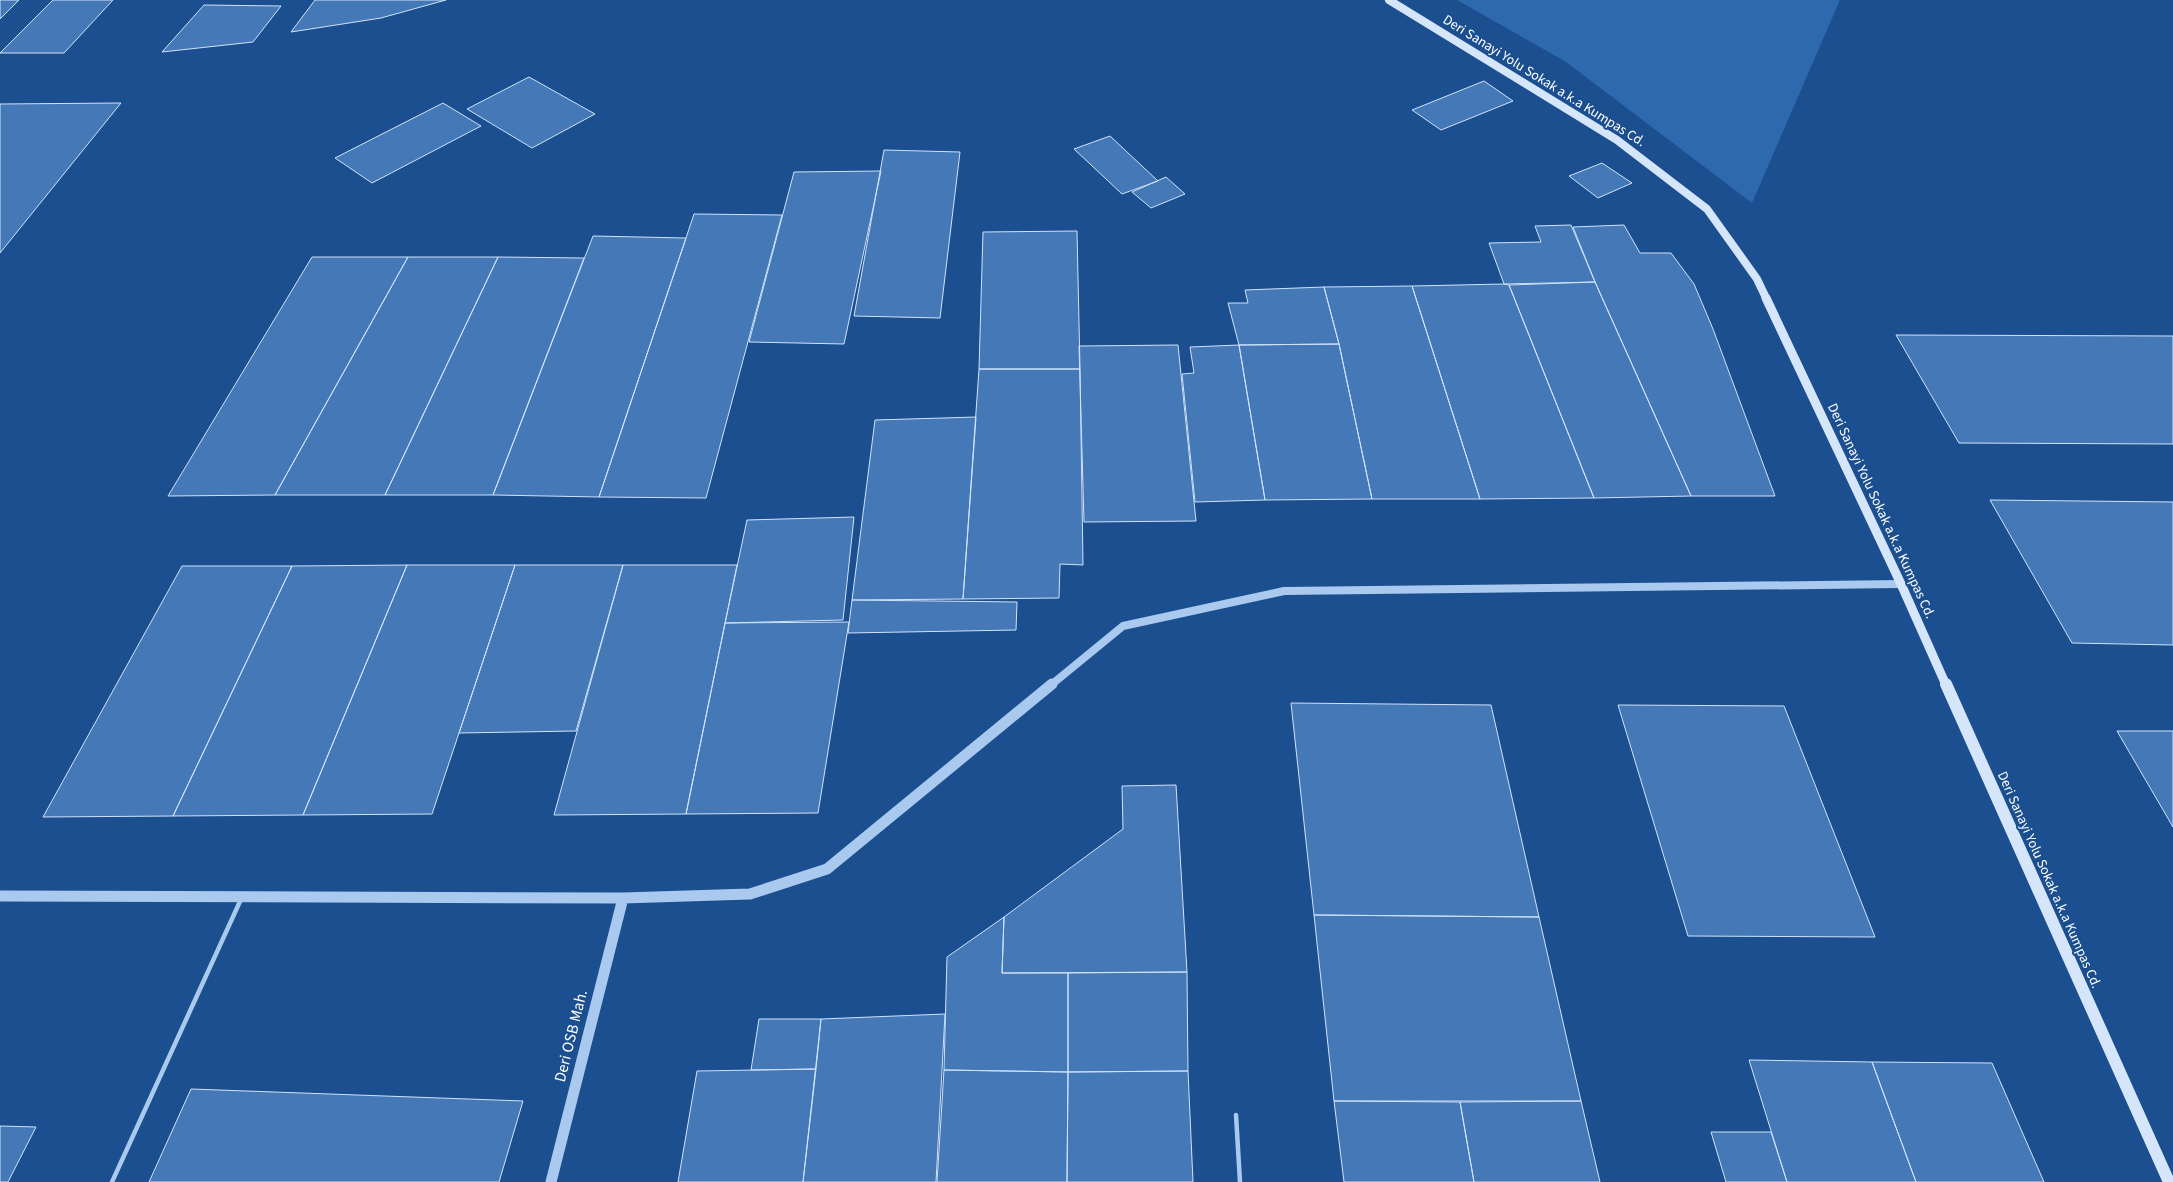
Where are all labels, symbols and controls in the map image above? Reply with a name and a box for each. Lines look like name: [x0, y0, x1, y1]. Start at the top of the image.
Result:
street label: Deri Sanayi Yolu Sokak a.k.a Kumpas Cd.: [1439, 10, 1649, 152]
street label: Deri Sanayi Yolu Sokak a.k.a Kumpas Cd.: [1822, 400, 1940, 622]
street label: Deri Sanayi Yolu Sokak a.k.a Kumpas Cd.: [1992, 768, 2106, 992]
street label: Deri OSB Mah.: [549, 987, 593, 1085]

